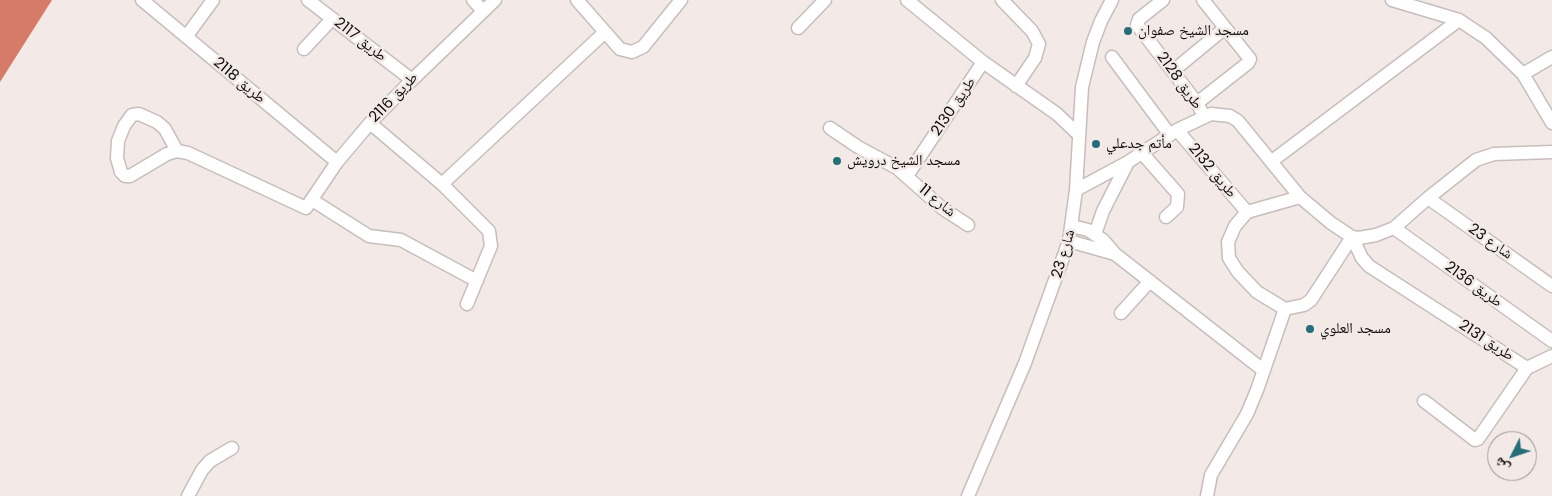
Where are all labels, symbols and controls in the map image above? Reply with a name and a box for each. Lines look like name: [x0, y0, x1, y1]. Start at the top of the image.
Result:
street label: طريق 2117: [330, 14, 390, 66]
place label: مسجد الشيخ صفوان: [1138, 22, 1249, 40]
marker: مسجد الشيخ صفوان: [1122, 25, 1134, 37]
street label: طريق 2128: [1152, 49, 1206, 113]
street label: طريق 2118: [209, 54, 269, 108]
street label: طريق 2116: [366, 69, 422, 127]
street label: طريق 2130: [928, 74, 980, 140]
place label: مأتم جدعلي: [1106, 135, 1172, 153]
marker: مأتم جدعلي: [1090, 138, 1102, 150]
street label: طريق 2132: [1184, 140, 1240, 202]
place label: مسجد الشيخ درويش: [847, 152, 960, 170]
marker: مسجد الشيخ درويش: [831, 155, 843, 167]
street label: شارع 11: [915, 181, 959, 221]
street label: شارع 23: [1464, 220, 1516, 264]
street label: شارع 23: [1048, 227, 1080, 281]
street label: طريق 2136: [1441, 258, 1505, 312]
street label: طريق 2131: [1455, 317, 1517, 365]
place label: مسجد العلوي: [1320, 320, 1391, 338]
marker: مسجد العلوي: [1304, 323, 1316, 335]
north arrow: [1487, 431, 1537, 481]
text: ش: [1489, 453, 1514, 477]

